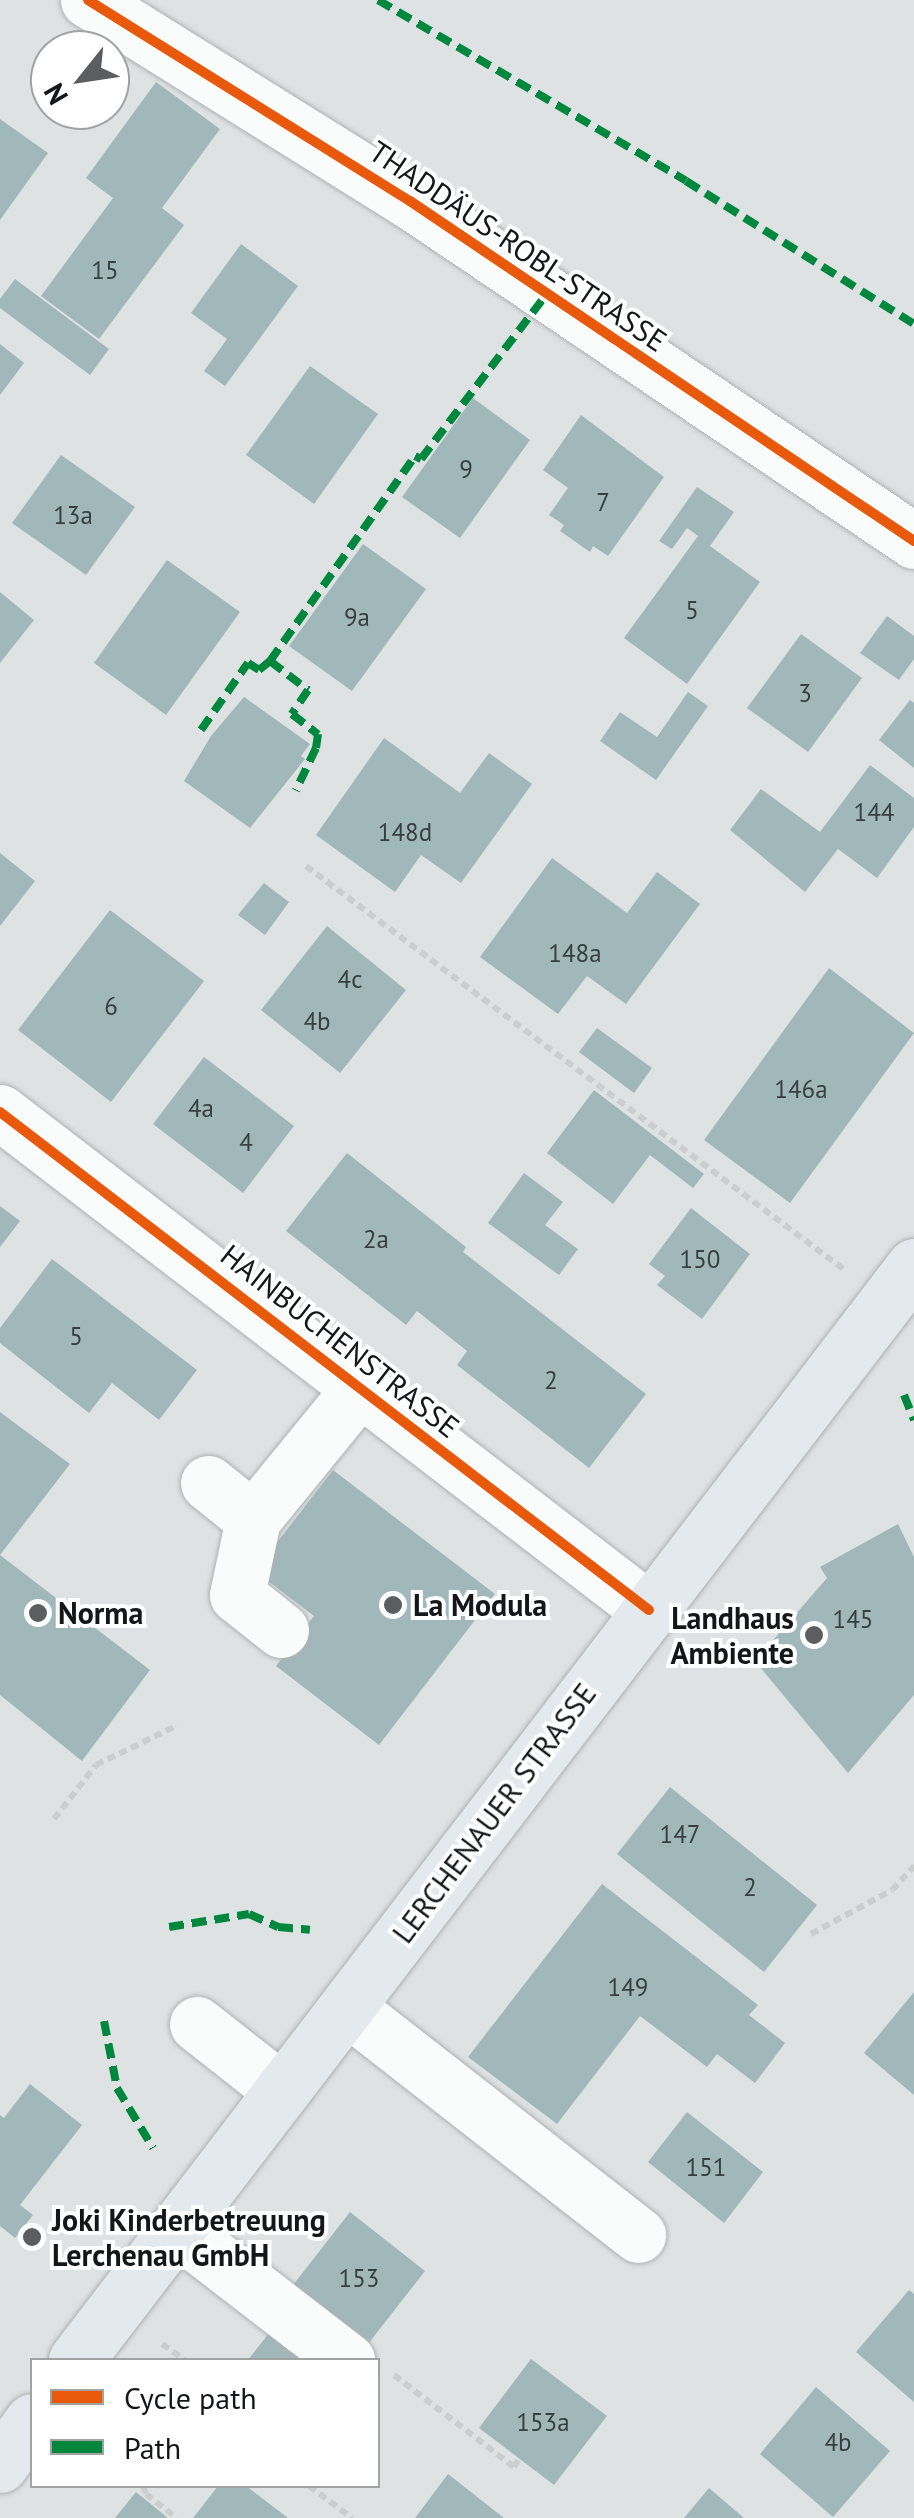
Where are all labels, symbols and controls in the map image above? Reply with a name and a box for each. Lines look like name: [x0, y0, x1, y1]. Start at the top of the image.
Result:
north arrow: [30, 30, 130, 130]
text: N: [35, 77, 76, 111]
street label: THADDÄUS-ROBL-STRASSE: [363, 133, 673, 359]
house number: 15: [91, 255, 119, 285]
house number: 9: [459, 454, 473, 484]
house number: 7: [596, 487, 610, 517]
house number: 13a: [53, 500, 93, 530]
house number: 5: [685, 595, 699, 625]
house number: 9a: [344, 602, 370, 632]
house number: 3: [798, 678, 812, 708]
house number: 144: [854, 797, 894, 827]
house number: 148d: [378, 817, 432, 847]
house number: 148a: [548, 938, 602, 968]
house number: 4c: [338, 964, 362, 994]
house number: 6: [104, 991, 118, 1021]
house number: 4b: [303, 1006, 331, 1036]
house number: 146a: [774, 1074, 828, 1104]
house number: 4a: [188, 1093, 214, 1123]
house number: 4: [239, 1127, 253, 1157]
house number: 2a: [363, 1224, 389, 1254]
street label: HAINBUCHENSTRASSE: [214, 1237, 466, 1445]
house number: 150: [680, 1244, 720, 1274]
house number: 5: [69, 1321, 83, 1351]
house number: 2: [544, 1365, 558, 1395]
place label: La Modula: [413, 1587, 547, 1623]
marker: La Modula: [382, 1594, 404, 1616]
place label: Norma: [58, 1595, 143, 1631]
place label: Landhaus Ambiente: [670, 1600, 794, 1670]
marker: Norma: [27, 1602, 49, 1624]
house number: 145: [833, 1604, 873, 1634]
marker: Landhaus Ambiente: [803, 1624, 825, 1646]
street label: LERCHENAUER STRASSE: [385, 1676, 603, 1950]
house number: 147: [660, 1819, 700, 1849]
house number: 2: [743, 1872, 757, 1902]
house number: 149: [608, 1972, 648, 2002]
house number: 151: [686, 2152, 726, 2182]
place label: Joki Kinderbetreuung Lerchenau GmbH: [52, 2202, 326, 2272]
marker: Joki Kinderbetreuung Lerchenau GmbH: [21, 2226, 43, 2248]
house number: 153: [339, 2263, 379, 2293]
legend: [30, 2358, 380, 2488]
text: Cycle path: [124, 2378, 257, 2417]
house number: 153a: [516, 2407, 570, 2437]
house number: 4b: [824, 2427, 852, 2457]
text: Path: [124, 2428, 181, 2467]

